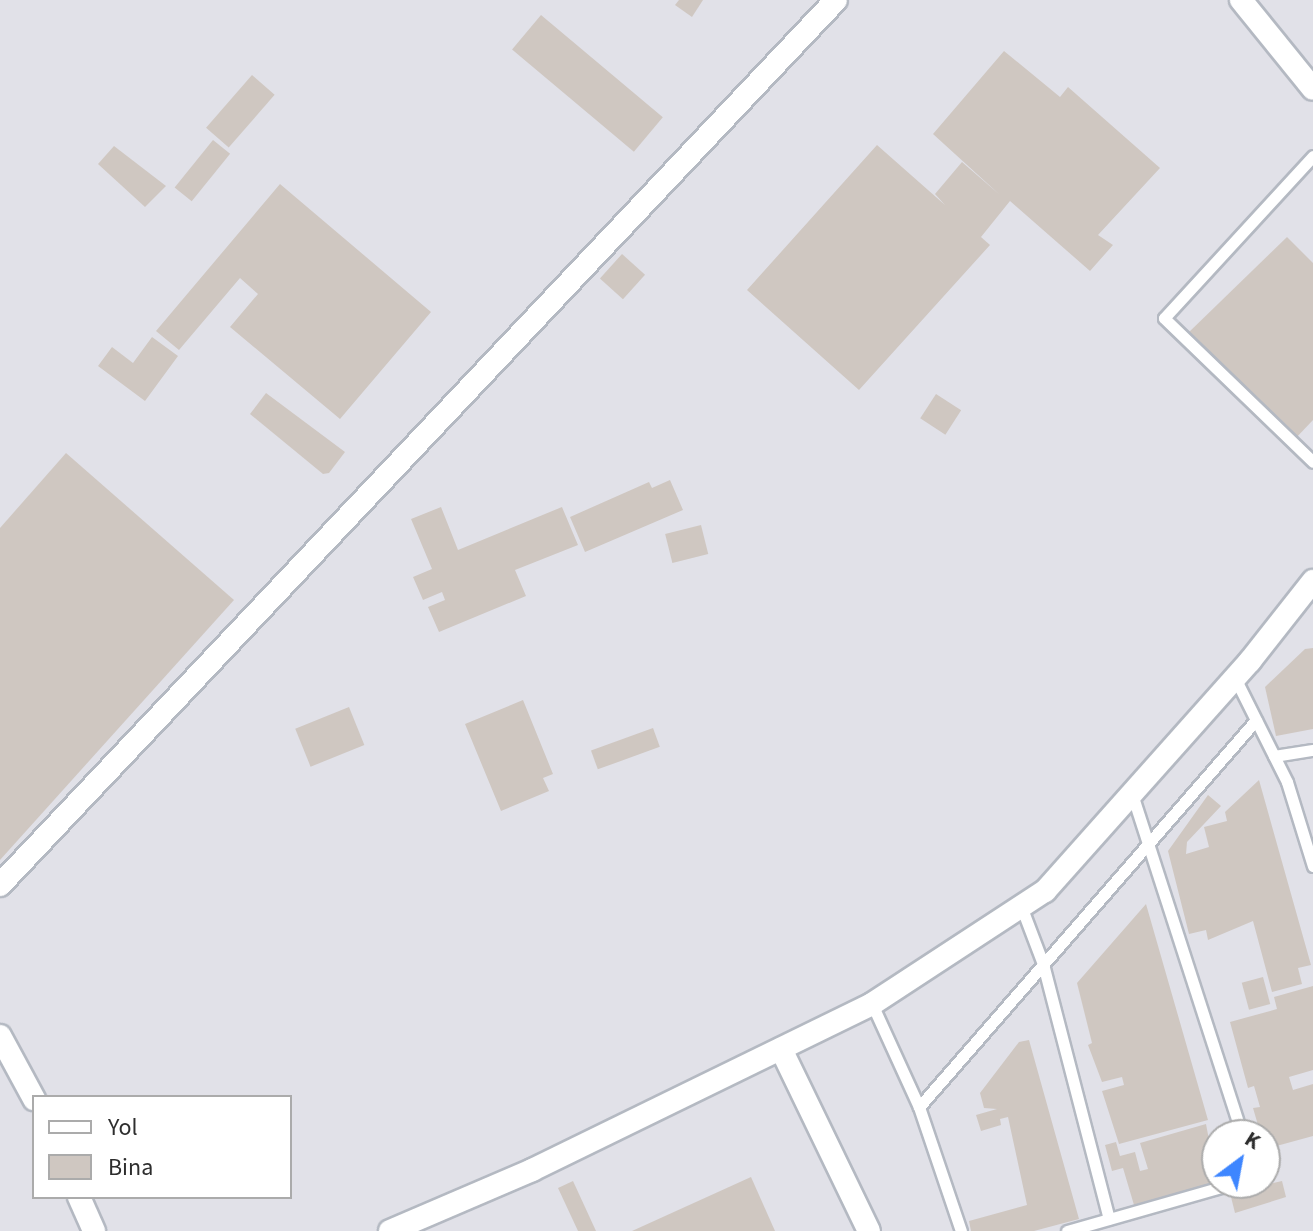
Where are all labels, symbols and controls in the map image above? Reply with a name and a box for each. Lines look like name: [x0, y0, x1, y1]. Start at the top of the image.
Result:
legend: [32, 1095, 292, 1199]
text: Yol: [108, 1110, 138, 1145]
north arrow: [1201, 1119, 1281, 1199]
text: K: [1238, 1123, 1267, 1157]
text: Bina: [108, 1150, 153, 1185]

